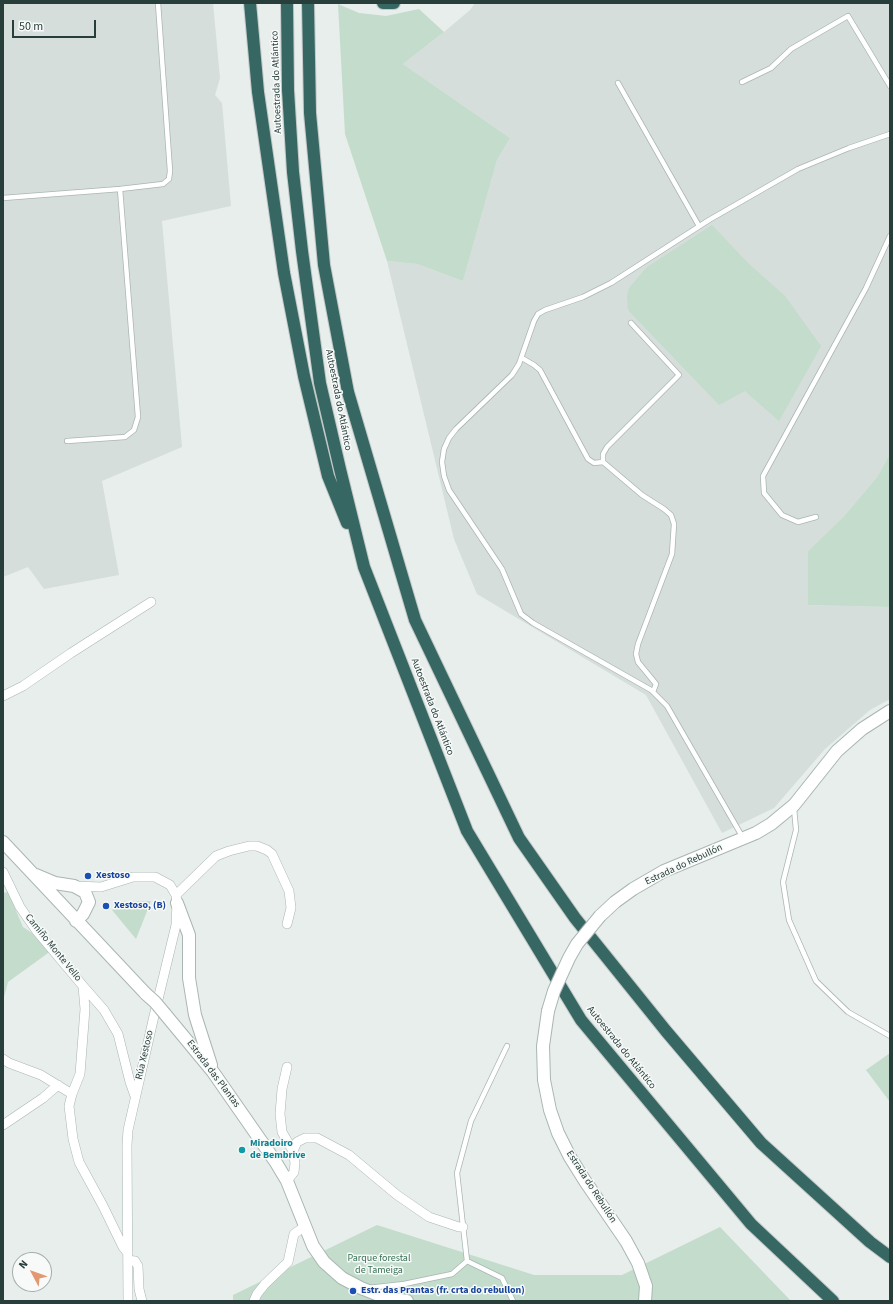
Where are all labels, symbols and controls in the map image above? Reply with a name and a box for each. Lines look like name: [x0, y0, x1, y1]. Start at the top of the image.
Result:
scale bar: [14, 12, 98, 38]
text: 50 m: [19, 18, 43, 35]
street label: Autoestrada do Atlántico: [269, 30, 285, 134]
street label: Autoestrada do Atlántico: [322, 348, 354, 452]
street label: Autoestrada do Atlántico: [408, 657, 456, 757]
street label: Estrada do Rebullón: [643, 842, 725, 888]
place label: Xestoso: [96, 870, 130, 882]
marker: Xestoso: [83, 871, 93, 881]
place label: Xestoso, (B): [114, 900, 166, 912]
marker: Xestoso, (B): [101, 901, 111, 911]
street label: Camiño Monte Vello: [22, 912, 84, 984]
street label: Autoestrada do Atlántico: [584, 1004, 658, 1092]
street label: Rúa Xestoso: [133, 1029, 157, 1081]
street label: Estrada das Plantas: [184, 1038, 242, 1110]
place label: Miradoiro de Bembrive: [250, 1138, 306, 1162]
marker: Miradoiro de Bembrive: [237, 1145, 247, 1155]
street label: Estrada do Rebullón: [563, 1149, 619, 1225]
north arrow: [12, 1252, 52, 1292]
park label: Parque forestal de Tameiga: [348, 1253, 410, 1276]
text: N: [15, 1257, 31, 1272]
place label: Estr. das Prantas (fr. crta do rebullon): [361, 1285, 525, 1297]
marker: Estr. das Prantas (fr. crta do rebullon): [348, 1286, 358, 1296]

